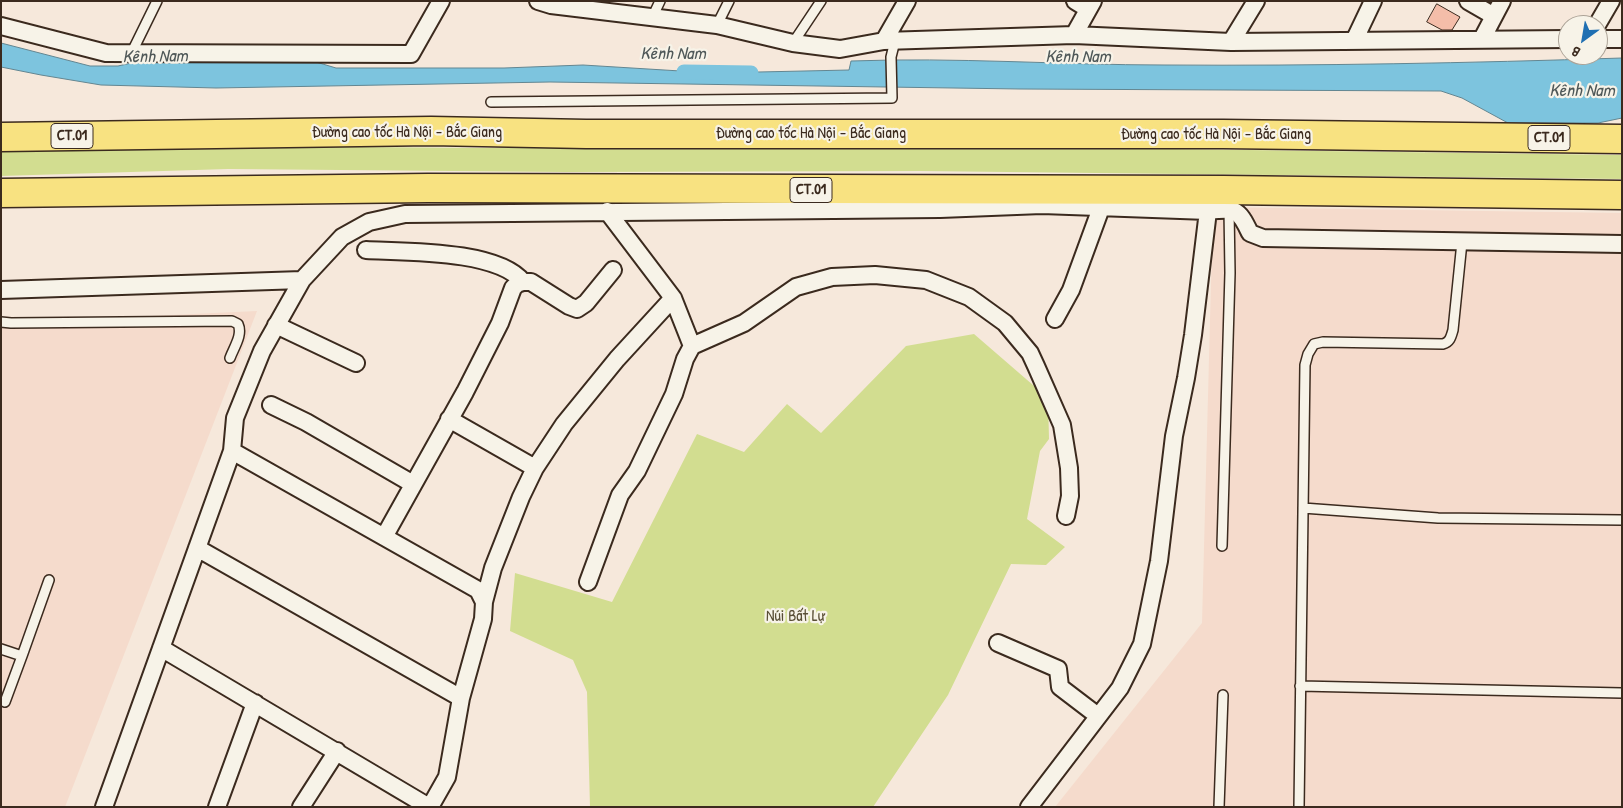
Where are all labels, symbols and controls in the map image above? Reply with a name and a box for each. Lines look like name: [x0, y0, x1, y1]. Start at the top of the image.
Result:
north arrow: [1558, 15, 1608, 65]
text: B: [1567, 42, 1583, 62]
water label: Kênh Nam: [640, 43, 706, 65]
water label: Kênh Nam: [122, 46, 188, 68]
water label: Kênh Nam: [1045, 46, 1111, 68]
water label: Kênh Nam: [1549, 80, 1615, 102]
street label: Đường cao tốc Hà Nội - Bắc Giang: [312, 123, 502, 143]
road number: CT.01: [51, 124, 93, 148]
street label: Đường cao tốc Hà Nội - Bắc Giang: [716, 124, 906, 144]
street label: Đường cao tốc Hà Nội - Bắc Giang: [1121, 125, 1311, 145]
road number: CT.01: [1528, 126, 1570, 150]
road number: CT.01: [790, 178, 832, 202]
park label: Núi Bất Lự: [766, 607, 824, 627]

